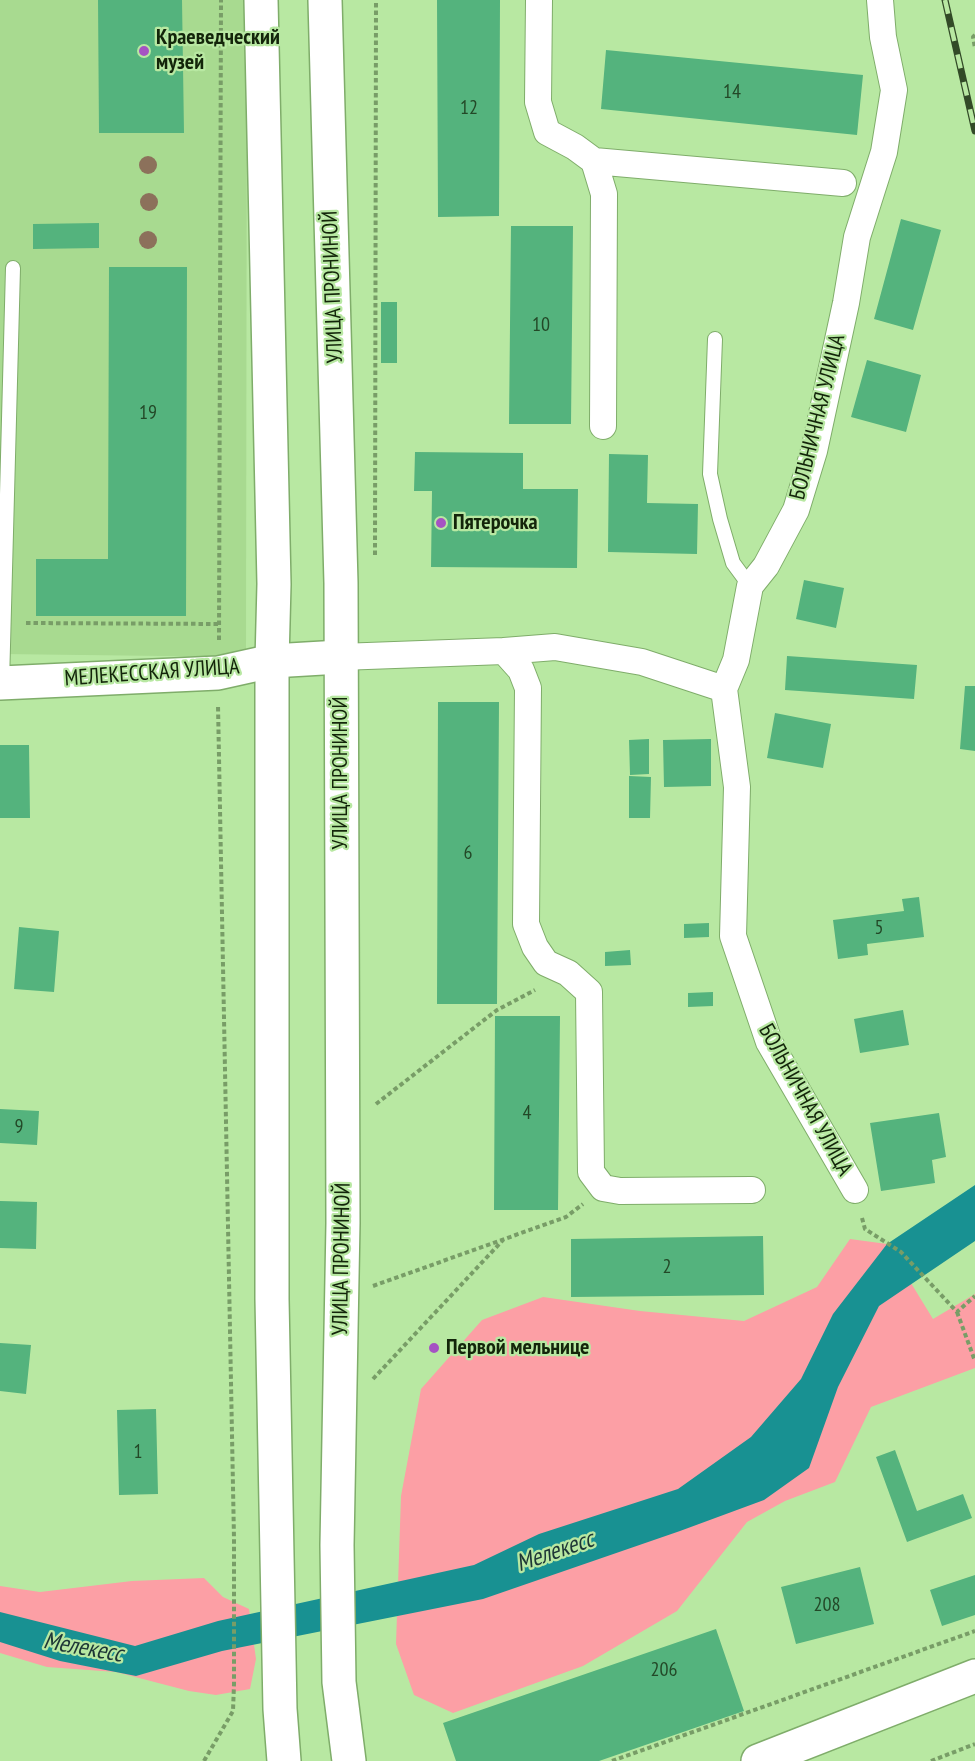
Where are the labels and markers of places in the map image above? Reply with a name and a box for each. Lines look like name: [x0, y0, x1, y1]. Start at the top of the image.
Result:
place label: Краеведческий музей: [156, 25, 280, 76]
marker: Краеведческий музей: [137, 44, 151, 58]
place label: Пятерочка: [453, 510, 538, 536]
marker: Пятерочка: [434, 516, 448, 530]
place label: Первой мельнице: [446, 1335, 590, 1361]
marker: Первой мельнице: [427, 1341, 441, 1355]

